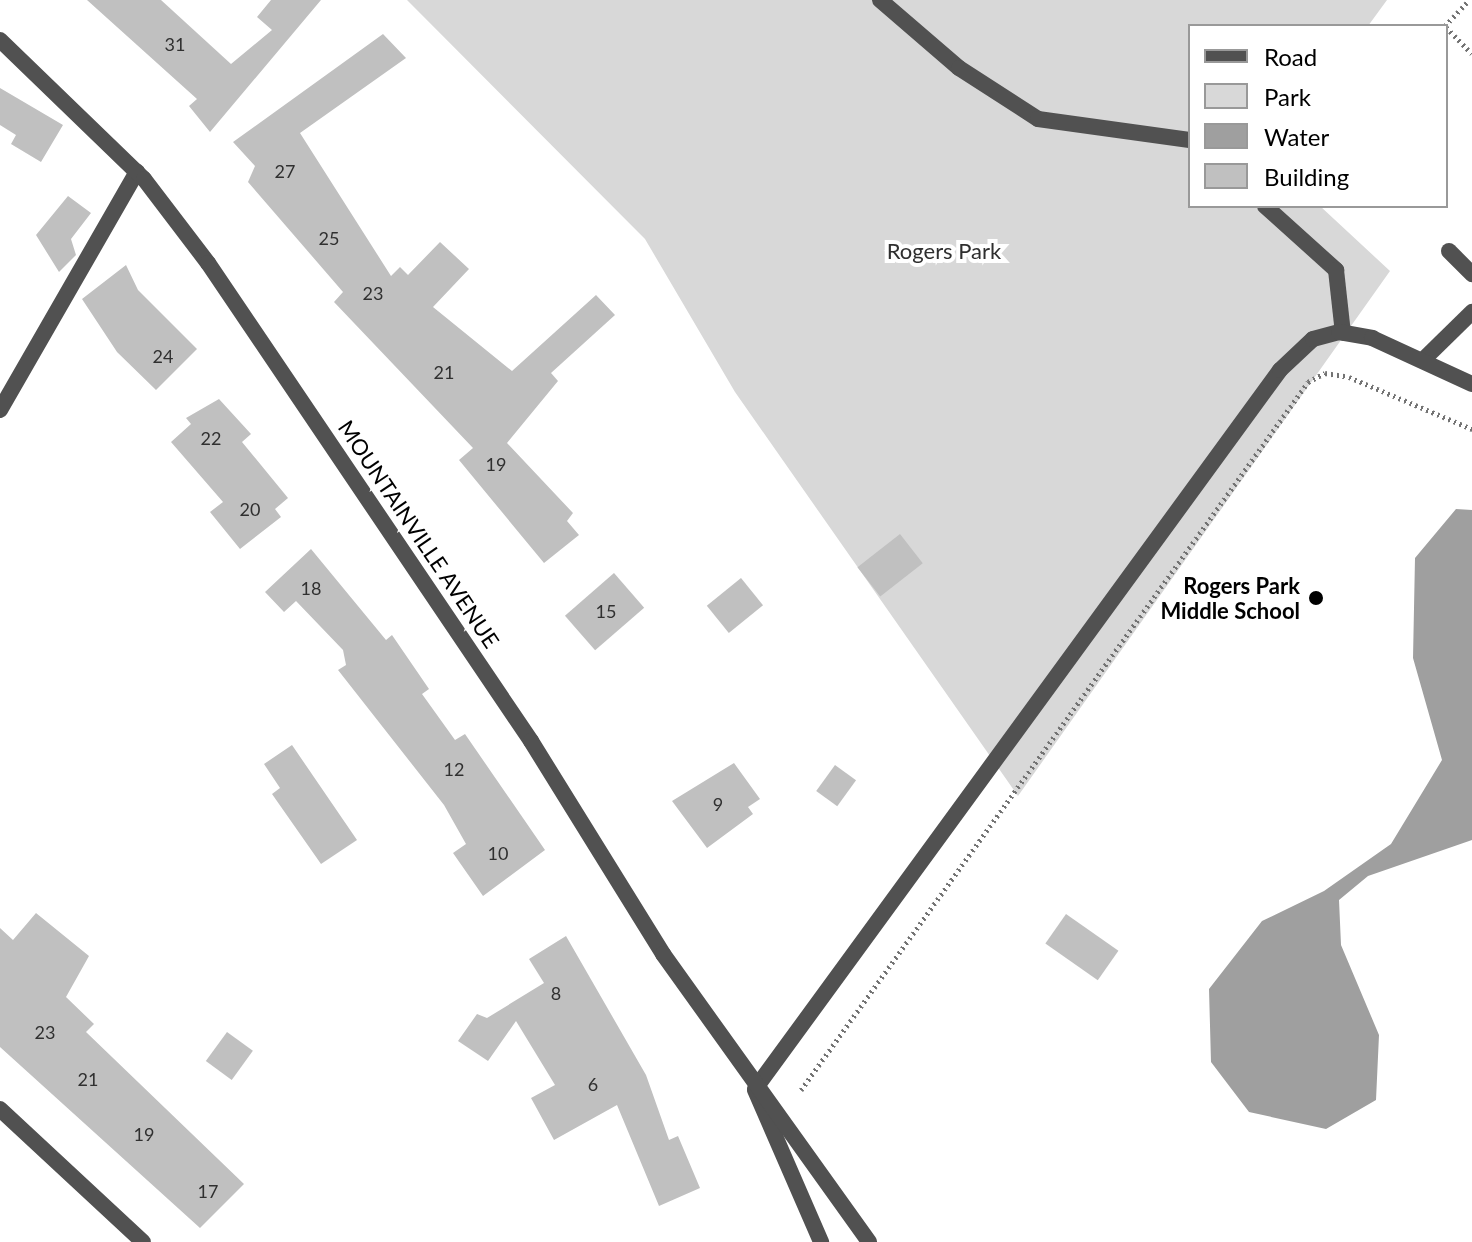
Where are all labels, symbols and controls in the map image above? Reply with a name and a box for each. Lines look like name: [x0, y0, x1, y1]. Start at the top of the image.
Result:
legend: [1188, 24, 1448, 208]
house number: 31: [165, 33, 185, 55]
text: Road: [1264, 42, 1317, 71]
text: Park: [1264, 82, 1311, 111]
text: Water: [1264, 122, 1329, 151]
house number: 27: [275, 160, 295, 182]
text: Building: [1264, 162, 1349, 191]
house number: 25: [319, 227, 339, 249]
park label: Rogers Park: [887, 238, 1001, 264]
house number: 23: [363, 282, 383, 304]
house number: 24: [153, 345, 173, 367]
house number: 21: [434, 361, 454, 383]
street label: MOUNTAINVILLE AVENUE: [333, 415, 505, 653]
house number: 22: [201, 427, 221, 449]
house number: 19: [486, 453, 506, 475]
house number: 20: [240, 498, 260, 520]
place label: Rogers Park Middle School: [1160, 572, 1300, 624]
house number: 18: [301, 577, 321, 599]
marker: Rogers Park Middle School: [1307, 589, 1325, 607]
house number: 15: [596, 600, 616, 622]
house number: 12: [444, 758, 464, 780]
house number: 9: [713, 793, 723, 815]
house number: 10: [488, 842, 508, 864]
house number: 8: [551, 982, 561, 1004]
house number: 23: [35, 1021, 55, 1043]
house number: 21: [78, 1068, 98, 1090]
house number: 6: [588, 1073, 598, 1095]
house number: 19: [134, 1123, 154, 1145]
house number: 17: [198, 1180, 218, 1202]

